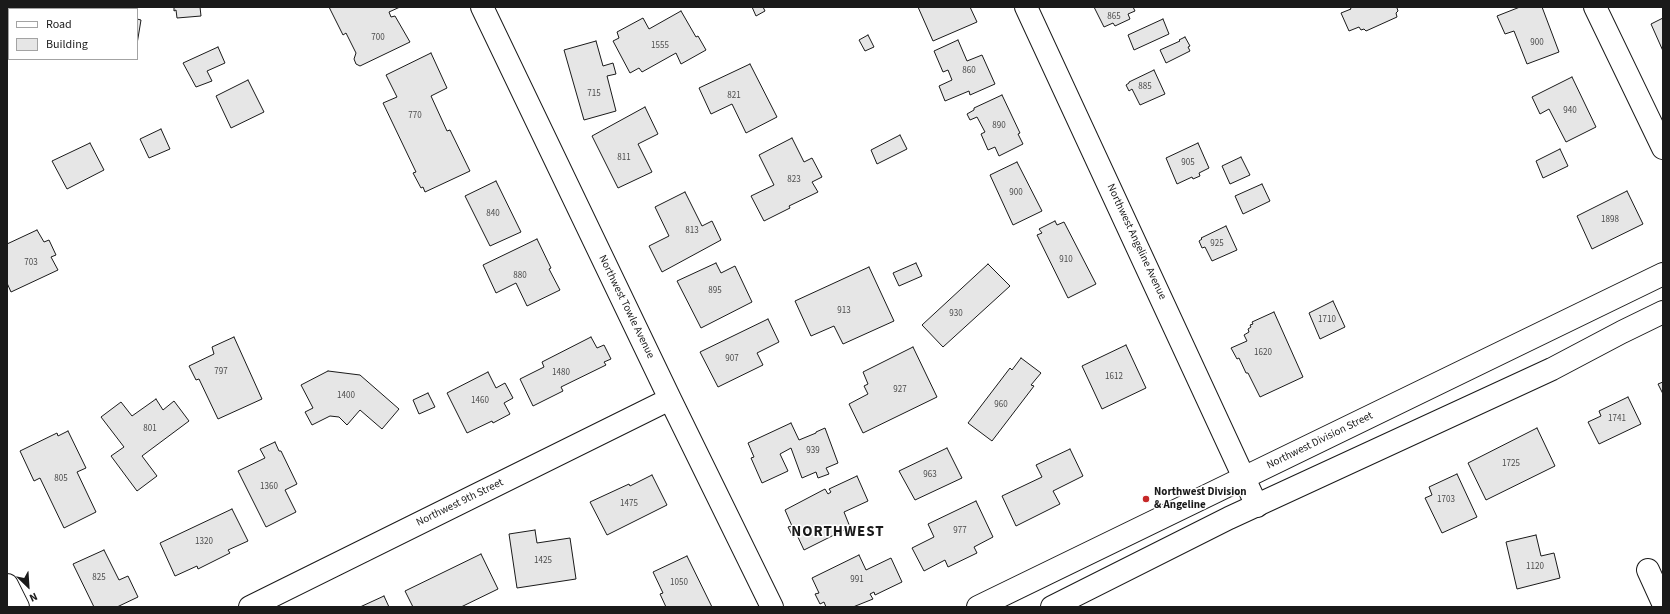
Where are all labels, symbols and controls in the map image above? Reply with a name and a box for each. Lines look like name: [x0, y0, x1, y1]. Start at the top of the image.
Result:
legend: [8, 8, 138, 60]
house number: 865: [1107, 12, 1121, 22]
text: Road: [46, 16, 72, 33]
house number: 700: [371, 33, 385, 43]
text: Building: [46, 36, 88, 53]
house number: 900: [1530, 38, 1544, 48]
house number: 1555: [651, 41, 669, 51]
house number: 860: [962, 66, 976, 76]
house number: 885: [1138, 82, 1152, 92]
house number: 715: [587, 89, 601, 99]
house number: 821: [727, 91, 741, 101]
house number: 940: [1563, 106, 1577, 116]
house number: 770: [408, 111, 422, 121]
house number: 890: [992, 121, 1006, 131]
house number: 811: [617, 153, 631, 163]
house number: 905: [1181, 158, 1195, 168]
house number: 823: [787, 175, 801, 185]
street label: Northwest Angeline Avenue: [1103, 182, 1169, 302]
house number: 900: [1009, 188, 1023, 198]
house number: 840: [486, 209, 500, 219]
house number: 1898: [1601, 215, 1619, 225]
house number: 813: [685, 226, 699, 236]
house number: 925: [1210, 239, 1224, 249]
street label: Northwest Towle Avenue: [595, 253, 657, 361]
house number: 910: [1059, 255, 1073, 265]
house number: 703: [24, 258, 38, 268]
house number: 880: [513, 271, 527, 281]
house number: 895: [708, 286, 722, 296]
house number: 913: [837, 306, 851, 316]
house number: 930: [949, 309, 963, 319]
house number: 1710: [1318, 315, 1336, 325]
house number: 1620: [1254, 348, 1272, 358]
house number: 907: [725, 354, 739, 364]
house number: 797: [214, 367, 228, 377]
house number: 1480: [552, 368, 570, 378]
house number: 1612: [1105, 372, 1123, 382]
house number: 927: [893, 385, 907, 395]
house number: 1400: [337, 391, 355, 401]
house number: 1460: [471, 396, 489, 406]
house number: 960: [994, 400, 1008, 410]
street label: Northwest Division Street: [1265, 410, 1375, 472]
house number: 1741: [1608, 414, 1626, 424]
house number: 801: [143, 424, 157, 434]
house number: 939: [806, 446, 820, 456]
house number: 1725: [1502, 459, 1520, 469]
house number: 963: [923, 470, 937, 480]
house number: 805: [54, 474, 68, 484]
street label: Northwest 9th Street: [414, 476, 506, 530]
house number: 1360: [260, 482, 278, 492]
place label: Northwest Division & Angeline: [1154, 486, 1247, 512]
marker: Northwest Division & Angeline: [1141, 494, 1151, 504]
house number: 1703: [1437, 495, 1455, 505]
house number: 1475: [620, 499, 638, 509]
district label: NORTHWEST: [791, 524, 885, 542]
house number: 977: [953, 526, 967, 536]
house number: 1320: [195, 537, 213, 547]
house number: 1425: [534, 556, 552, 566]
house number: 1120: [1526, 562, 1544, 572]
north arrow: [8, 566, 48, 606]
house number: 825: [92, 573, 106, 583]
house number: 991: [850, 575, 864, 585]
house number: 1050: [670, 578, 688, 588]
text: N: [27, 589, 40, 606]

